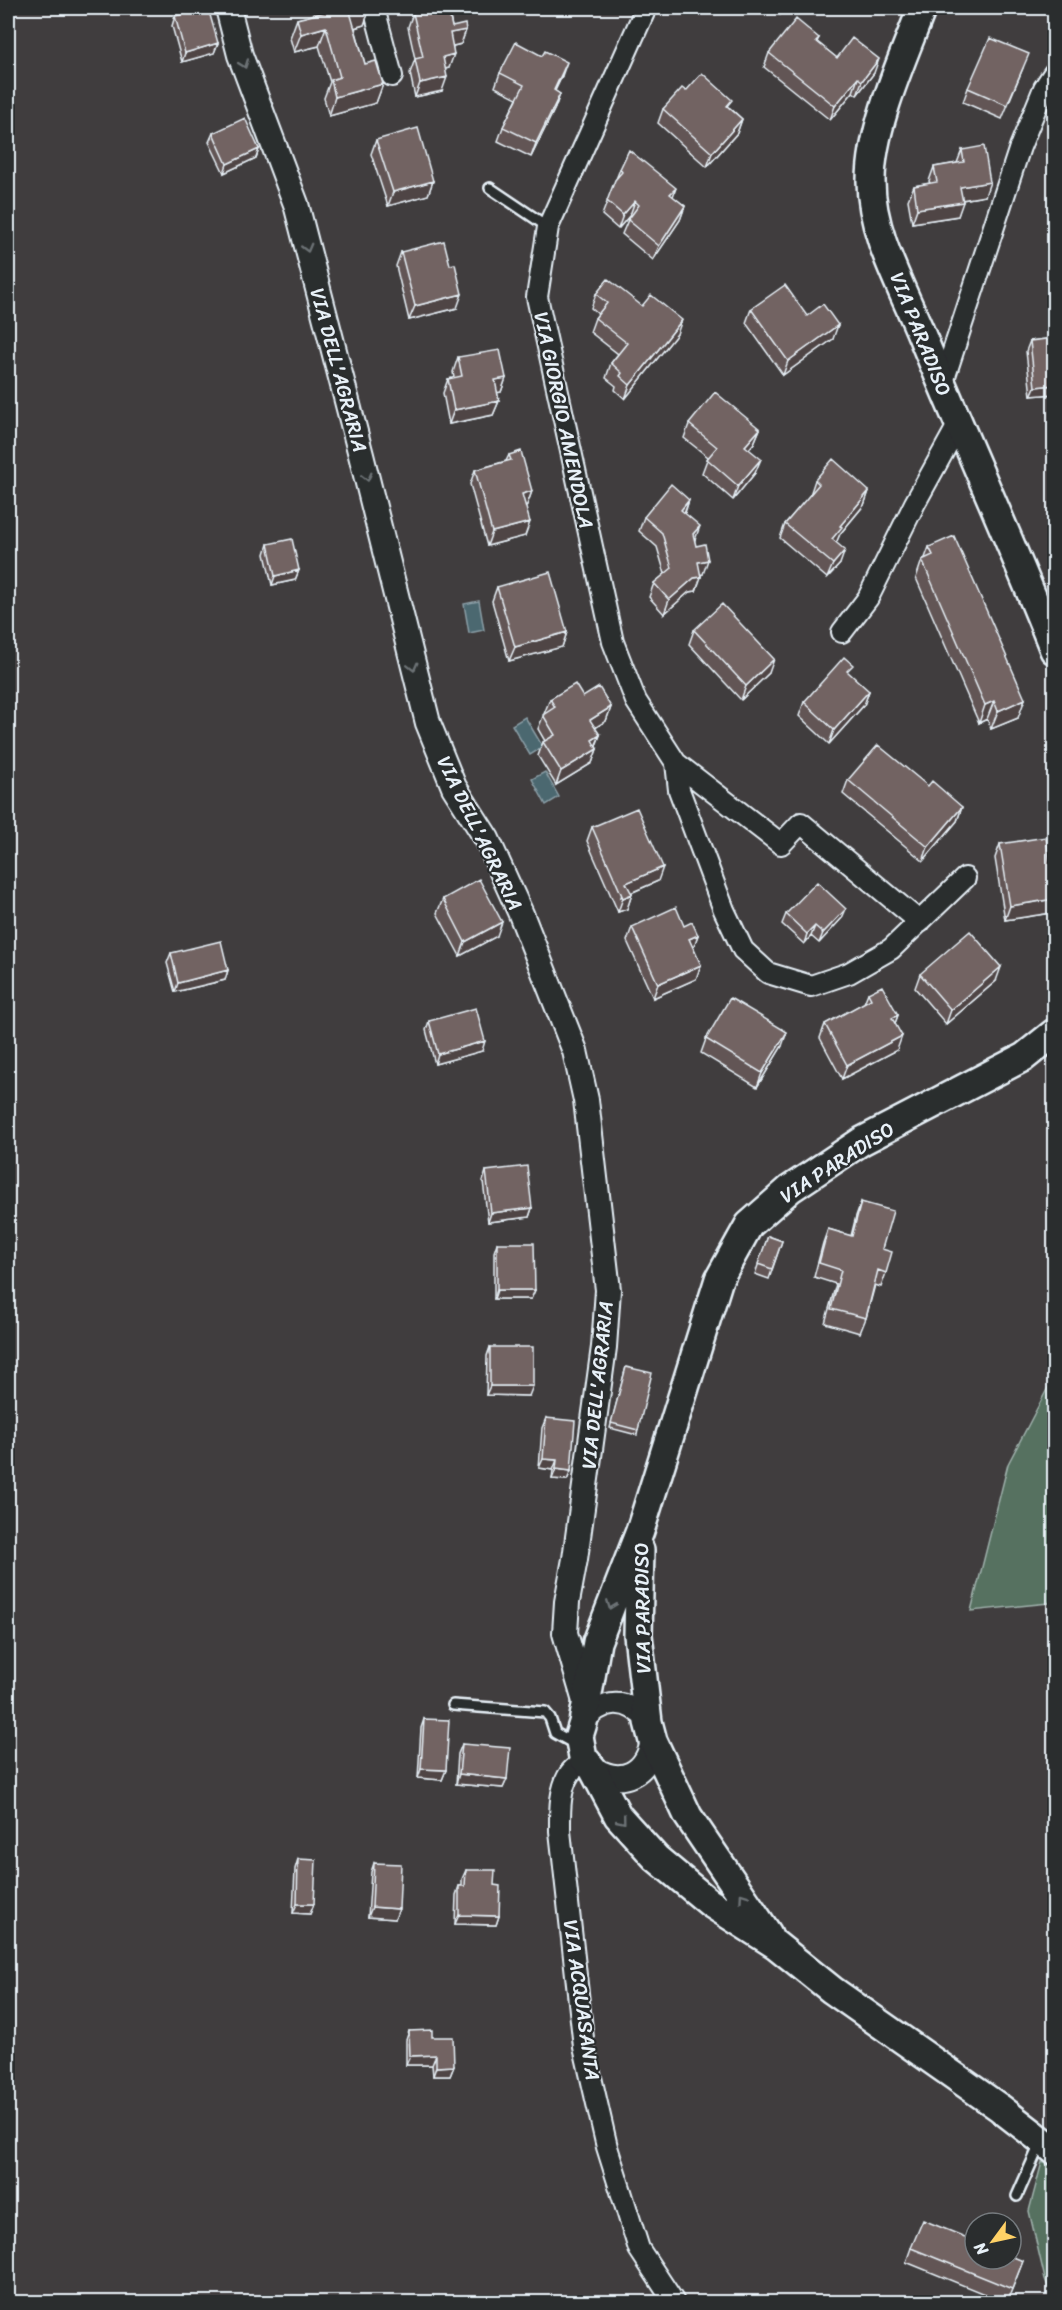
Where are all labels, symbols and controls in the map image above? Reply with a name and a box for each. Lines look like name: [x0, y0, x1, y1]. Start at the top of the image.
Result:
one-way arrow: [236, 58, 249, 69]
one-way arrow: [300, 243, 313, 253]
street label: VIA PARADISO: [880, 267, 961, 402]
street label: VIA DELL'AGRARIA: [300, 284, 377, 456]
street label: VIA GIORGIO AMENDOLA: [523, 308, 604, 532]
one-way arrow: [359, 472, 372, 482]
one-way arrow: [406, 661, 418, 672]
street label: VIA DELL'AGRARIA: [427, 750, 532, 917]
street label: VIA PARADISO: [773, 1112, 902, 1213]
street label: VIA DELL'AGRARIA: [571, 1299, 624, 1471]
street label: VIA PARADISO: [624, 1542, 661, 1674]
one-way arrow: [606, 1599, 619, 1610]
one-way arrow: [614, 1813, 625, 1824]
one-way arrow: [739, 1893, 750, 1904]
street label: VIA ACQUASANTA: [553, 1917, 610, 2083]
north arrow: [963, 2211, 1023, 2271]
text: N: [965, 2236, 997, 2262]

